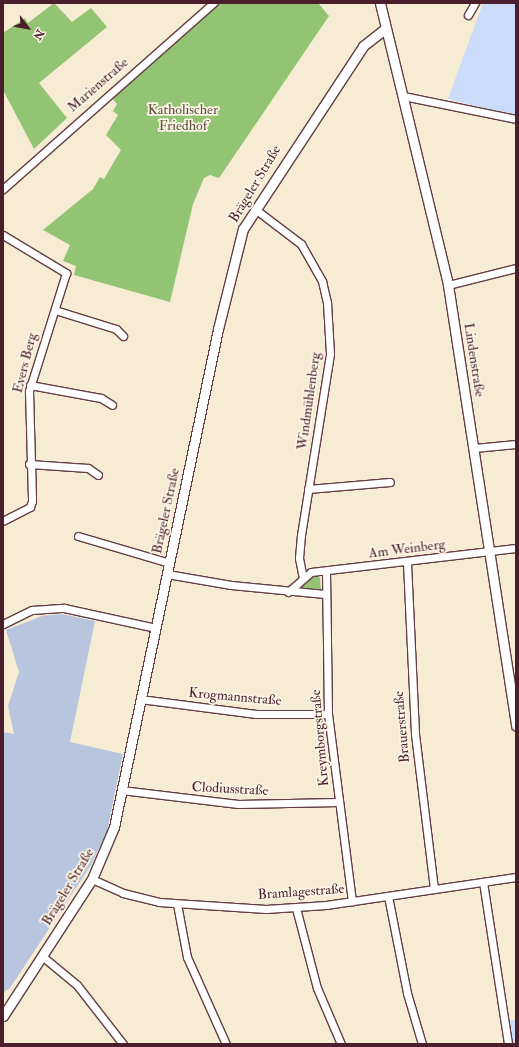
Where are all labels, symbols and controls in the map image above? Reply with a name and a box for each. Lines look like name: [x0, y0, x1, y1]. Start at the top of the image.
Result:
north arrow: [8, 8, 48, 48]
text: N: [30, 27, 47, 42]
street label: Marienstraße: [64, 54, 132, 116]
park label: Katholischer Friedhof: [148, 102, 218, 134]
street label: Brägeler Straße: [225, 142, 285, 226]
street label: Lindenstraße: [460, 322, 488, 398]
street label: Evers Berg: [9, 331, 41, 395]
street label: Windmühlenberg: [294, 351, 324, 451]
street label: Brägeler Straße: [149, 467, 183, 555]
street label: Am Weinberg: [368, 536, 446, 562]
street label: Krogmannstraße: [188, 685, 282, 709]
street label: Kreymborgstraße: [307, 689, 333, 787]
street label: Brauerstraße: [390, 690, 414, 764]
street label: Clodiusstraße: [191, 779, 269, 799]
street label: Brägeler Straße: [38, 845, 98, 929]
street label: Bramlagestraße: [257, 881, 345, 903]

